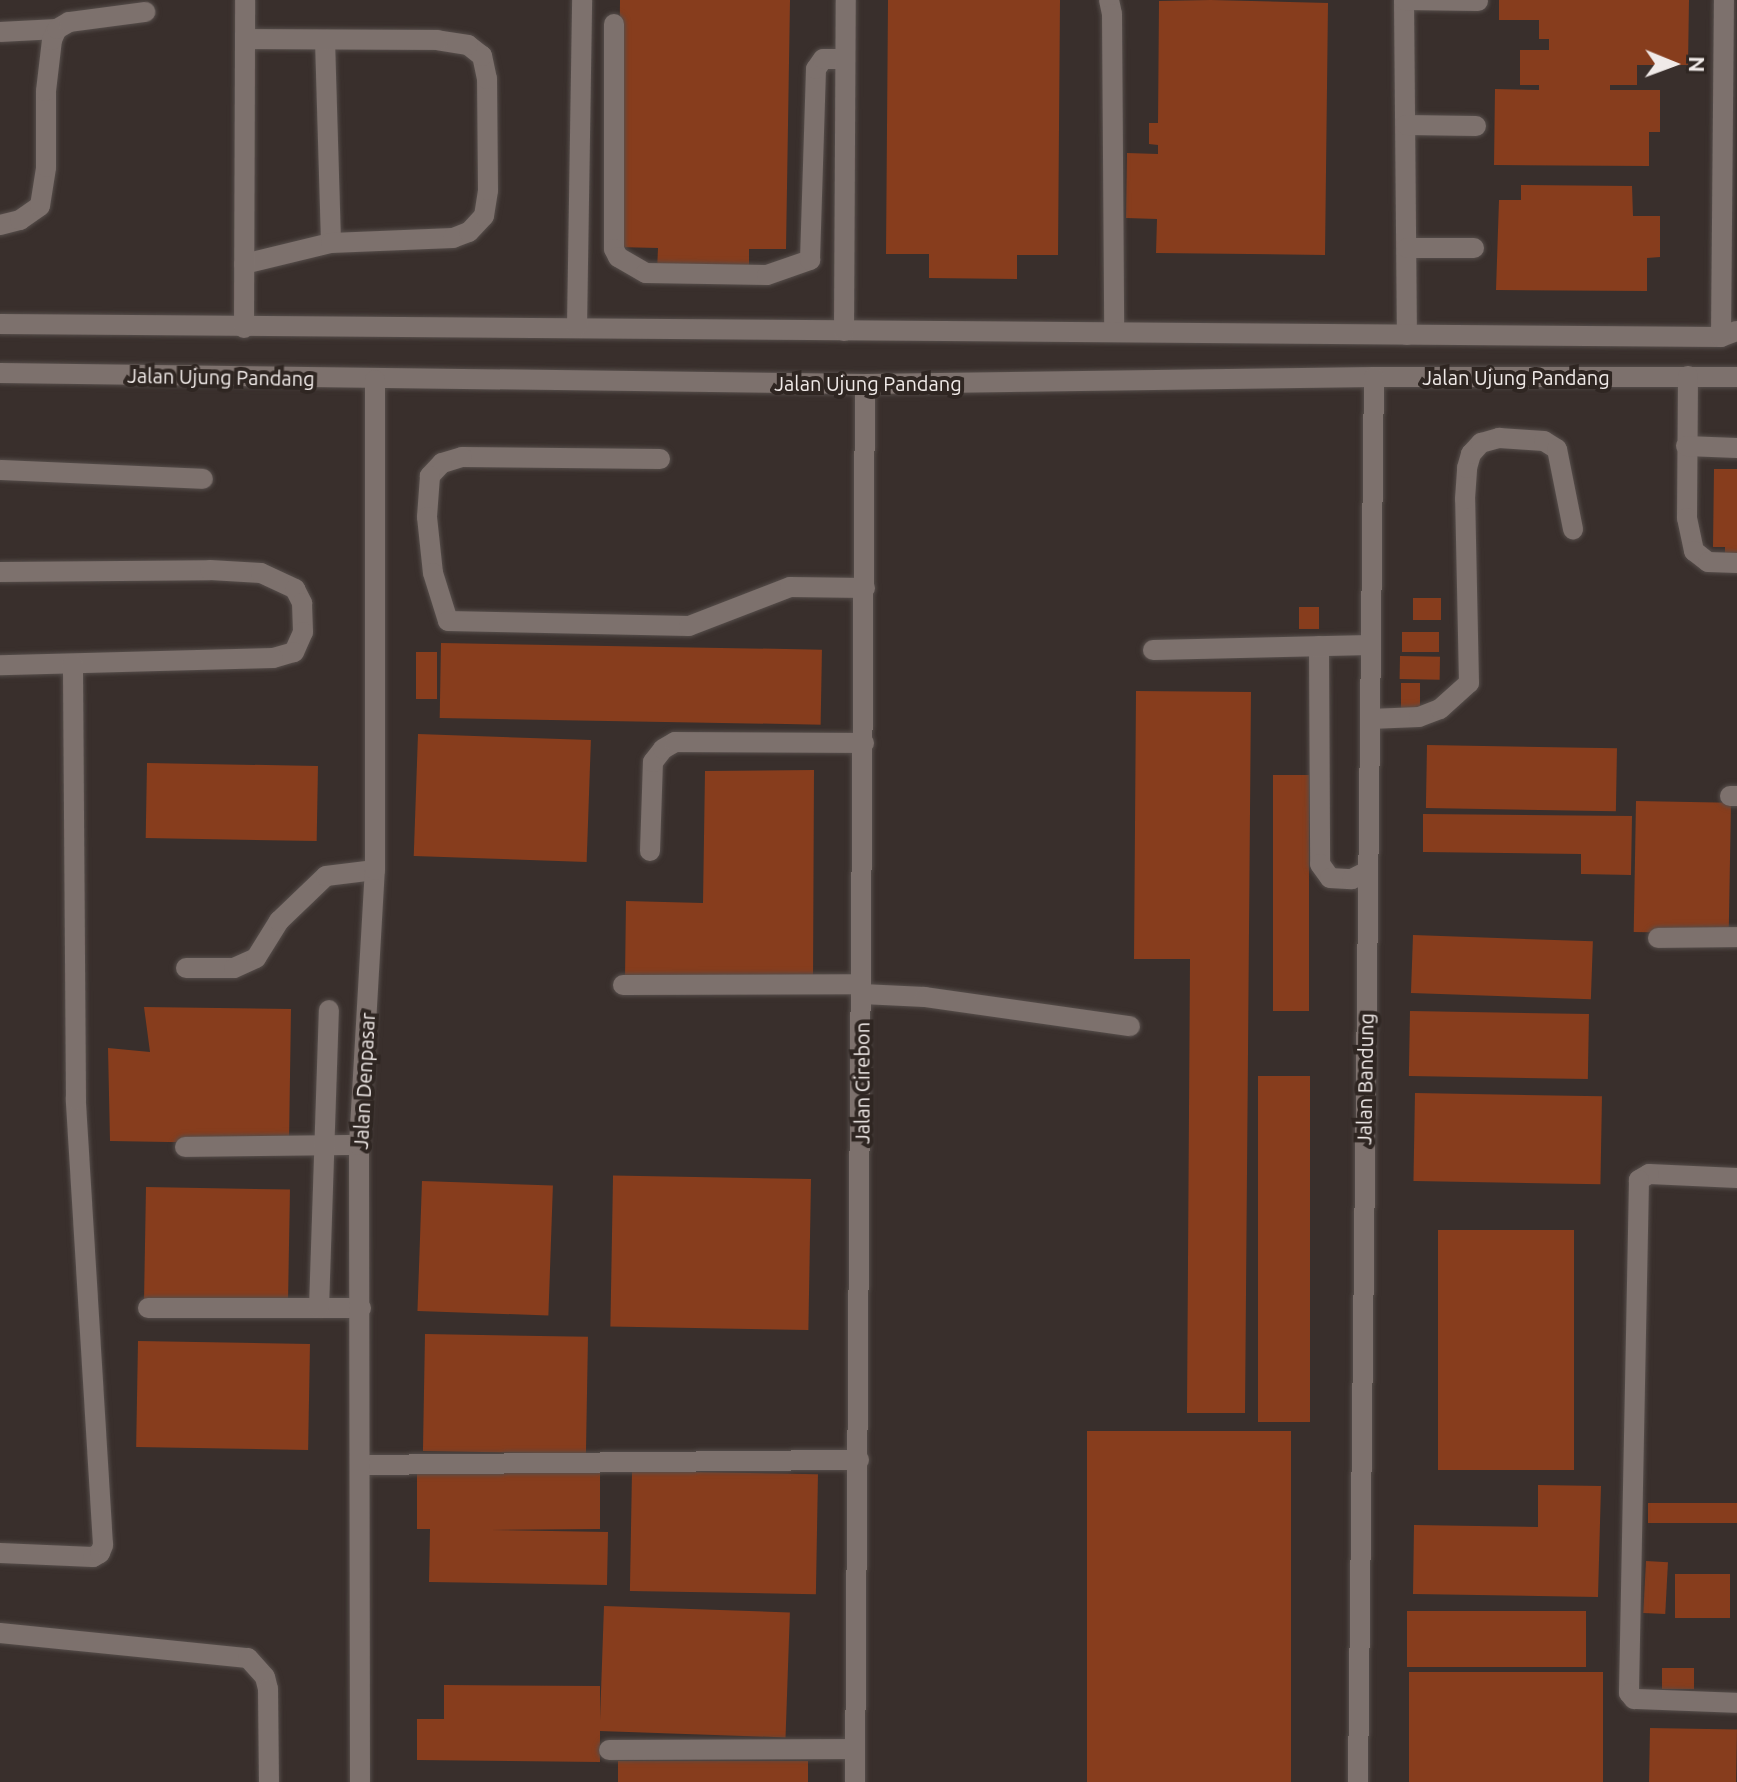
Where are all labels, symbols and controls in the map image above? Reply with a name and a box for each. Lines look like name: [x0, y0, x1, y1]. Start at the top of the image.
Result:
north arrow: [1633, 24, 1713, 104]
text: N: [1685, 56, 1710, 73]
street label: Jalan Ujung Pandang: [127, 363, 315, 391]
street label: Jalan Ujung Pandang: [1422, 365, 1610, 389]
street label: Jalan Ujung Pandang: [774, 371, 962, 395]
street label: Jalan Denpasar: [348, 1012, 380, 1150]
street label: Jalan Bandung: [1352, 1013, 1378, 1145]
street label: Jalan Cirebon: [850, 1022, 874, 1144]

